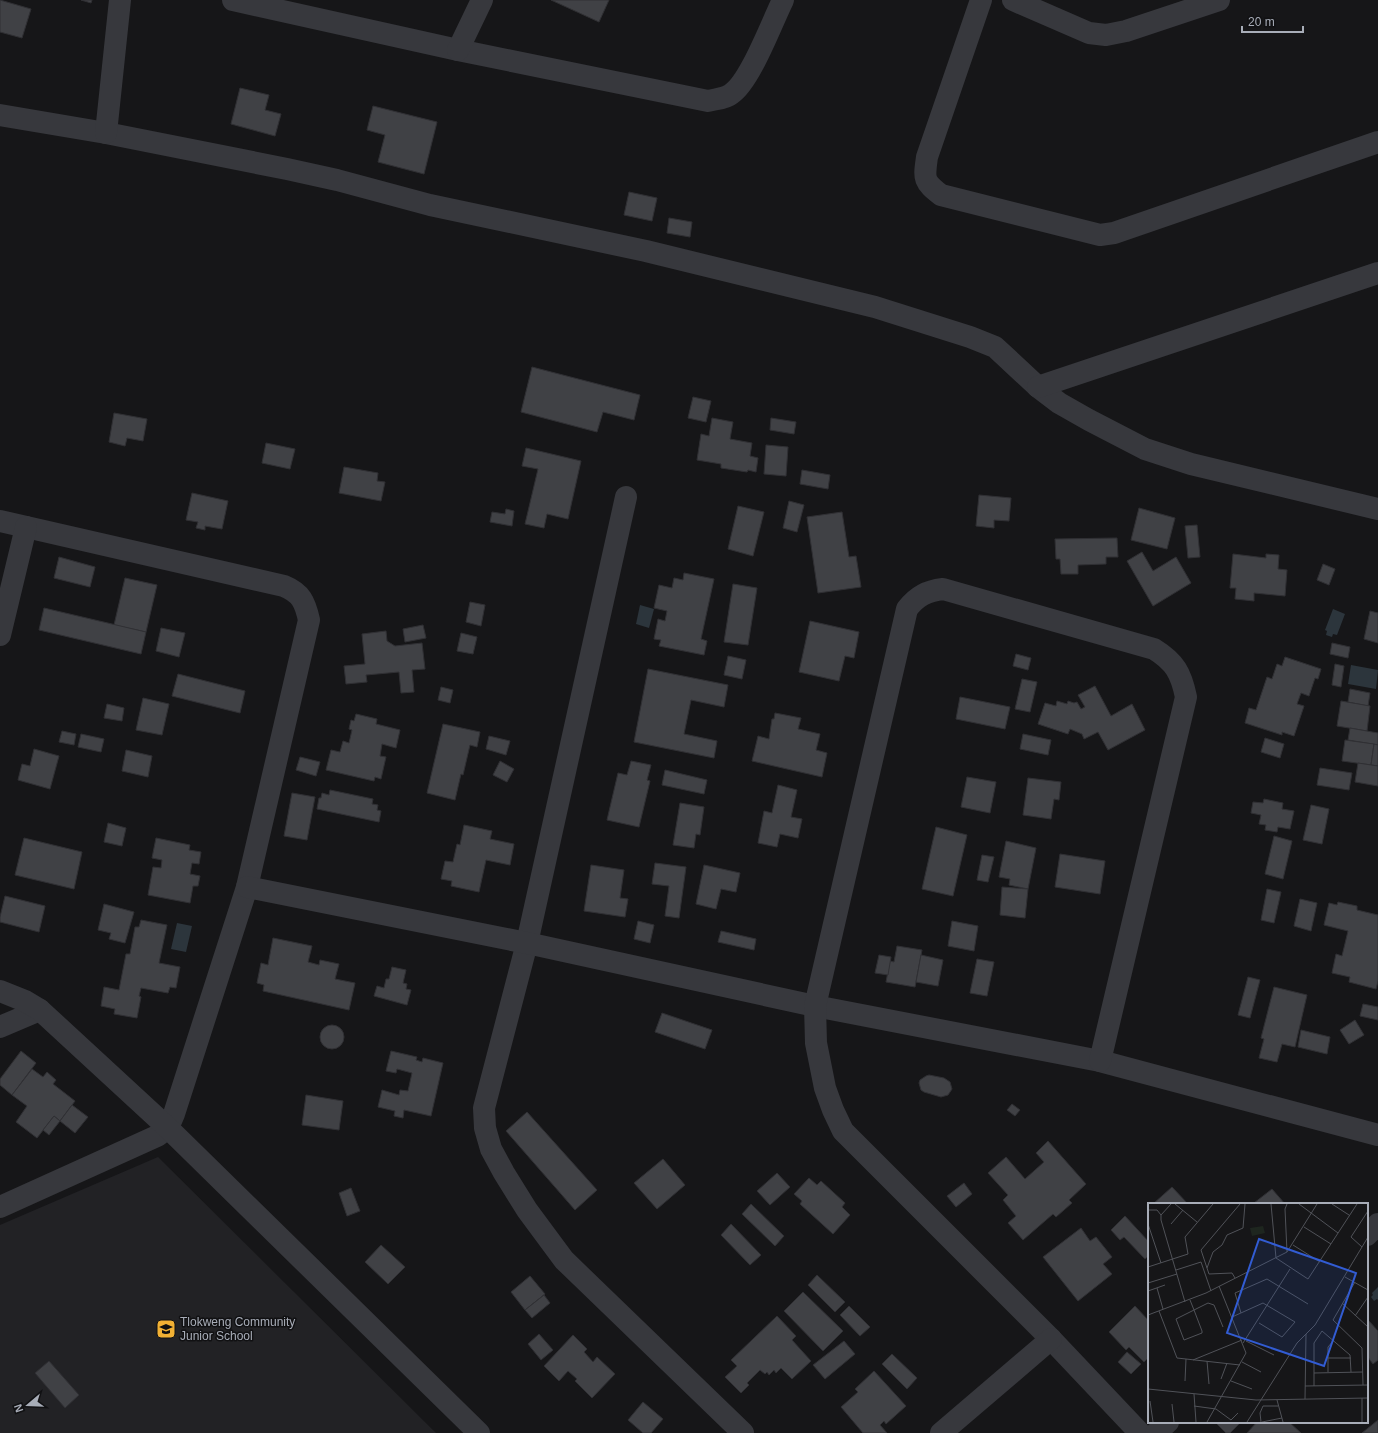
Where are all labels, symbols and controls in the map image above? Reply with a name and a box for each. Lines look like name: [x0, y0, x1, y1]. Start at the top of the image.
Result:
scale bar: [1242, 8, 1303, 34]
text: 20 m: [1248, 15, 1275, 29]
inset map: [1148, 1203, 1368, 1423]
place label: Tlokweng Community Junior School: [180, 1315, 295, 1343]
school or university icon: Tlokweng Community Junior School: [155, 1318, 177, 1340]
north arrow: [8, 1385, 48, 1425]
text: N: [12, 1402, 26, 1414]

